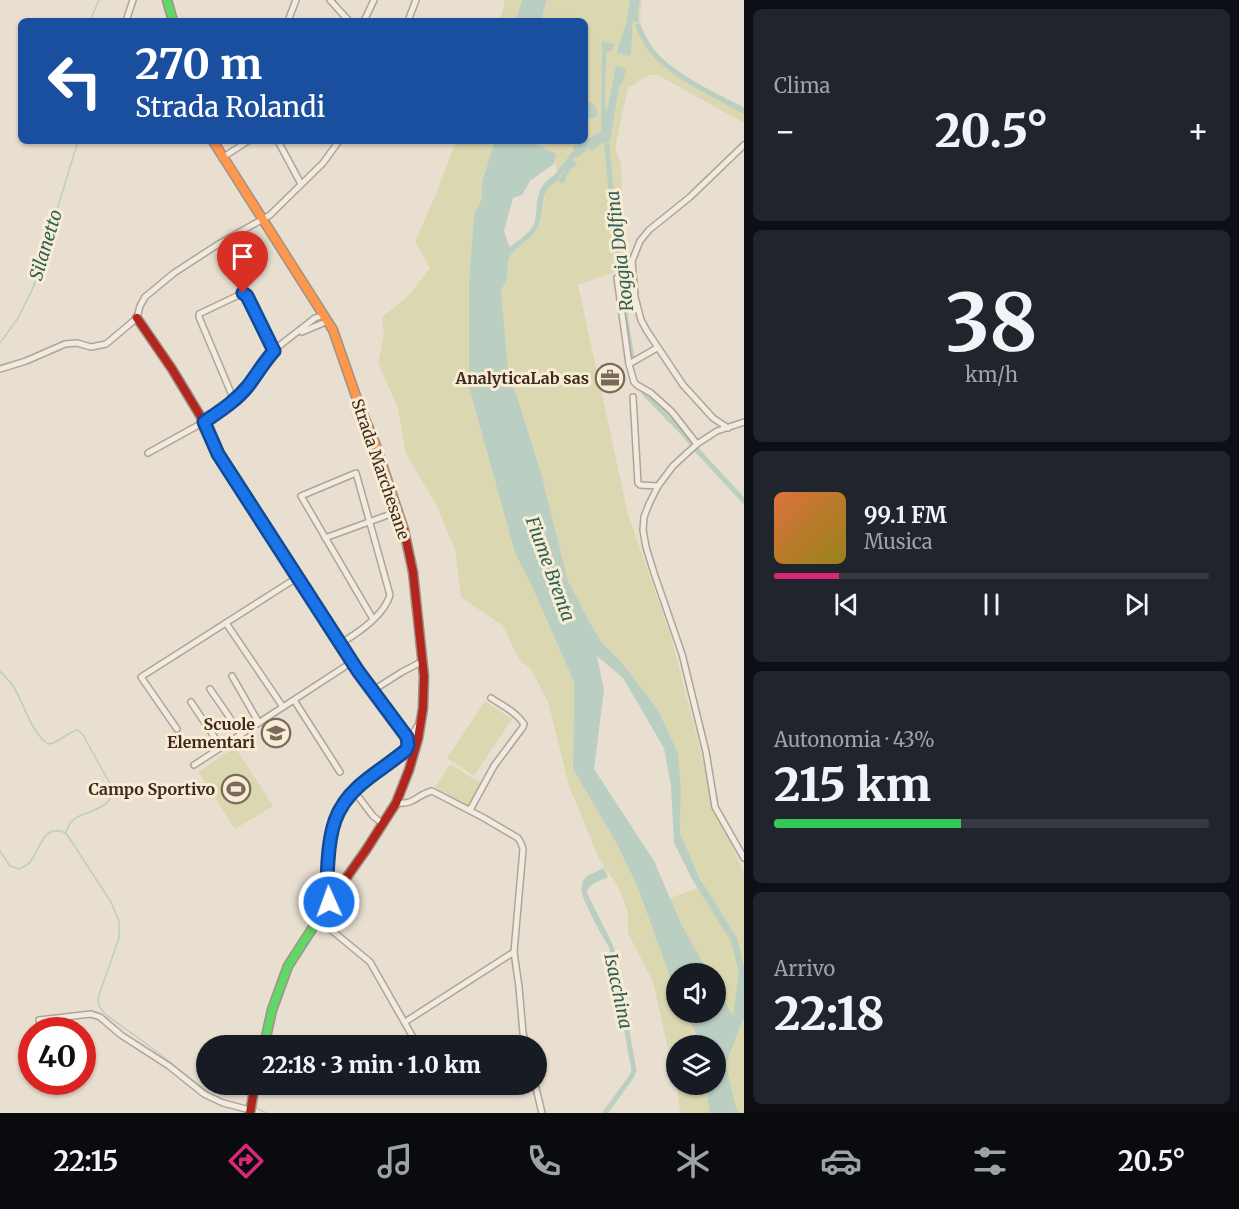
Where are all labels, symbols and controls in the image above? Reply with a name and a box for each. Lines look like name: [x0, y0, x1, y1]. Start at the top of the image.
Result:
text: 270 m: [135, 38, 262, 90]
icon: left: [36, 42, 114, 120]
text: Clima: [774, 73, 830, 98]
text: Strada Rolandi: [135, 90, 325, 124]
text: 20.5°: [935, 103, 1048, 159]
text: −: [774, 111, 796, 152]
text: +: [1187, 111, 1209, 152]
water label: Roggia Dolfina: [601, 189, 638, 313]
water label: Silanetto: [24, 207, 67, 283]
pin: [217, 231, 268, 293]
icon: arrive: [226, 240, 259, 273]
text: 38: [945, 274, 1038, 372]
office icon: AnalyticaLab sas: [594, 362, 626, 394]
text: km/h: [965, 362, 1018, 387]
place label: AnalyticaLab sas: [455, 368, 589, 388]
street label: Strada Marchesane: [348, 396, 414, 542]
text: 99.1 FM: [864, 501, 947, 529]
water label: Fiume Brenta: [521, 512, 580, 624]
text: Musica: [864, 529, 933, 554]
icon: previous: [830, 588, 863, 621]
icon: pause: [975, 588, 1008, 621]
icon: next: [1120, 588, 1153, 621]
place label: Scuole Elementari: [167, 714, 256, 752]
school or university icon: Scuole Elementari: [260, 717, 292, 749]
text: Autonomia · 43%: [774, 727, 935, 752]
text: 215 km: [774, 757, 931, 813]
sports icon: Campo Sportivo: [220, 773, 252, 805]
place label: Campo Sportivo: [88, 779, 215, 799]
position arrow: [297, 870, 361, 934]
water label: Isacchina: [599, 951, 638, 1031]
text: Arrivo: [774, 956, 835, 981]
map controls: [666, 963, 726, 1095]
button: sound: [666, 963, 726, 1023]
text: 22:18: [774, 986, 884, 1042]
speed limit sign: 40: [18, 1017, 96, 1095]
button: layers: [666, 1035, 726, 1095]
text: 22:18 · 3 min · 1.0 km: [262, 1051, 481, 1079]
icon: directions: [225, 1140, 267, 1182]
icon: music: [374, 1140, 416, 1182]
icon: phone: [523, 1140, 565, 1182]
icon: climate: [672, 1140, 714, 1182]
icon: car: [820, 1140, 862, 1182]
icon: filters: [969, 1140, 1011, 1182]
text: 22:15: [53, 1144, 118, 1178]
text: 20.5°: [1118, 1144, 1185, 1178]

